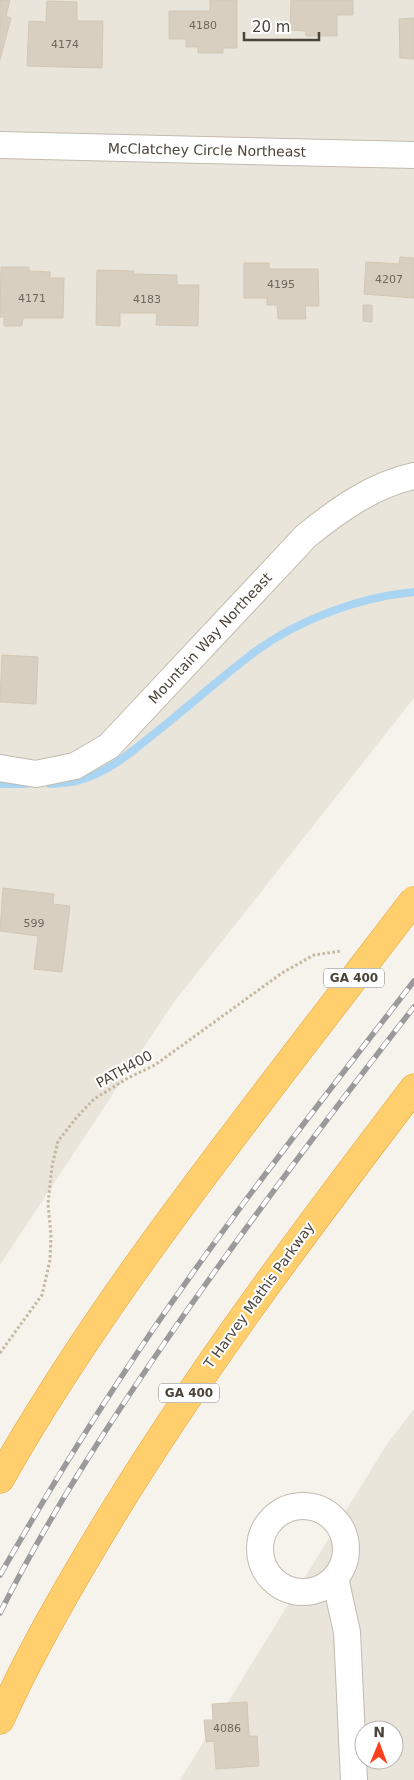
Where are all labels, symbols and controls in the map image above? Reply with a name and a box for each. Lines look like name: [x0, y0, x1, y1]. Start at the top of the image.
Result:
scale bar: [244, 10, 319, 42]
text: 20 m: [252, 18, 290, 36]
house number: 4180: [189, 19, 217, 32]
house number: 4174: [51, 38, 79, 51]
street label: McClatchey Circle Northeast: [108, 140, 307, 160]
house number: 4207: [375, 273, 403, 286]
house number: 4195: [267, 278, 295, 291]
house number: 4171: [18, 292, 46, 305]
house number: 4183: [133, 293, 161, 306]
street label: Mountain Way Northeast: [145, 569, 275, 707]
house number: 599: [24, 917, 45, 930]
road number: GA 400: [324, 968, 384, 988]
street label: PATH400: [93, 1047, 155, 1091]
street label: T Harvey Mathis Parkway: [200, 1219, 317, 1372]
road number: GA 400: [159, 1384, 219, 1402]
north arrow: [354, 1720, 404, 1770]
house number: 4086: [213, 1722, 241, 1735]
text: N: [373, 1724, 385, 1740]

